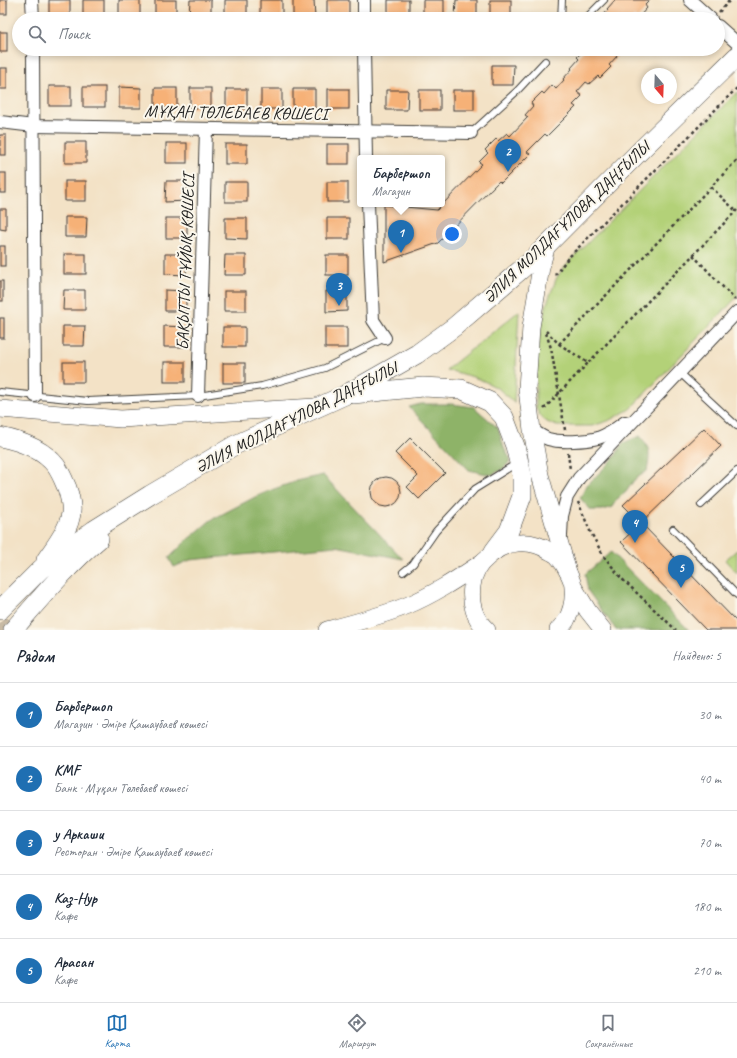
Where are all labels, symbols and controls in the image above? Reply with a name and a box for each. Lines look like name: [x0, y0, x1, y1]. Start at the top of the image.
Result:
search box: [12, 12, 725, 56]
icon: search: [26, 23, 48, 45]
text: Поиск: [58, 25, 90, 44]
north arrow: [641, 68, 677, 104]
street label: МҰҚАН ТӨЛЕБАЕВ КӨШЕСІ: [144, 100, 332, 125]
street label: ӘЛИЯ МОЛДАҒҰЛОВА ДАҢҒЫЛЫ: [479, 135, 656, 308]
pin: 2: [495, 139, 521, 172]
popup: [357, 155, 445, 207]
text: Барбершоп: [372, 164, 430, 183]
street label: БАҚЫТТЫ ТҰЙЫҚ КӨШЕСІ: [172, 169, 199, 350]
text: Магазин: [372, 183, 410, 199]
pin: 1: [388, 220, 414, 253]
your location: [442, 224, 462, 244]
pin: 3: [326, 273, 352, 306]
street label: ӘЛИЯ МОЛДАҒҰЛОВА ДАҢҒЫЛЫ: [192, 356, 403, 478]
pin: 4: [622, 510, 648, 543]
pin: 5: [668, 555, 694, 588]
text: Рядом: [16, 646, 54, 667]
text: Найдено: 5: [673, 648, 721, 664]
text: Барбершоп: [54, 697, 112, 716]
text: 1: [26, 707, 32, 723]
text: 30 m: [699, 707, 721, 723]
text: Магазин · Әміре Қашаубаев көшесі: [54, 716, 207, 732]
text: KMF: [54, 761, 80, 780]
text: 2: [26, 771, 32, 787]
text: 40 m: [699, 771, 721, 787]
text: Банк · Мұқан Төлебаев көшесі: [54, 780, 187, 796]
text: у Аркаши: [54, 825, 103, 844]
text: 3: [26, 835, 32, 851]
text: 70 m: [699, 835, 721, 851]
text: Ресторан · Әміре Қашаубаев көшесі: [54, 844, 212, 860]
text: Каз-Нур: [54, 889, 97, 908]
text: 4: [26, 899, 32, 915]
text: 180 m: [693, 899, 721, 915]
text: Кафе: [54, 908, 77, 924]
text: Арасан: [54, 953, 93, 972]
text: 5: [26, 963, 32, 979]
text: 210 m: [693, 963, 721, 979]
text: Кафе: [54, 972, 77, 988]
tab: Карта: [105, 1012, 130, 1050]
tab: Маршрут: [339, 1012, 375, 1050]
tab: Сохранённые: [585, 1012, 632, 1050]

